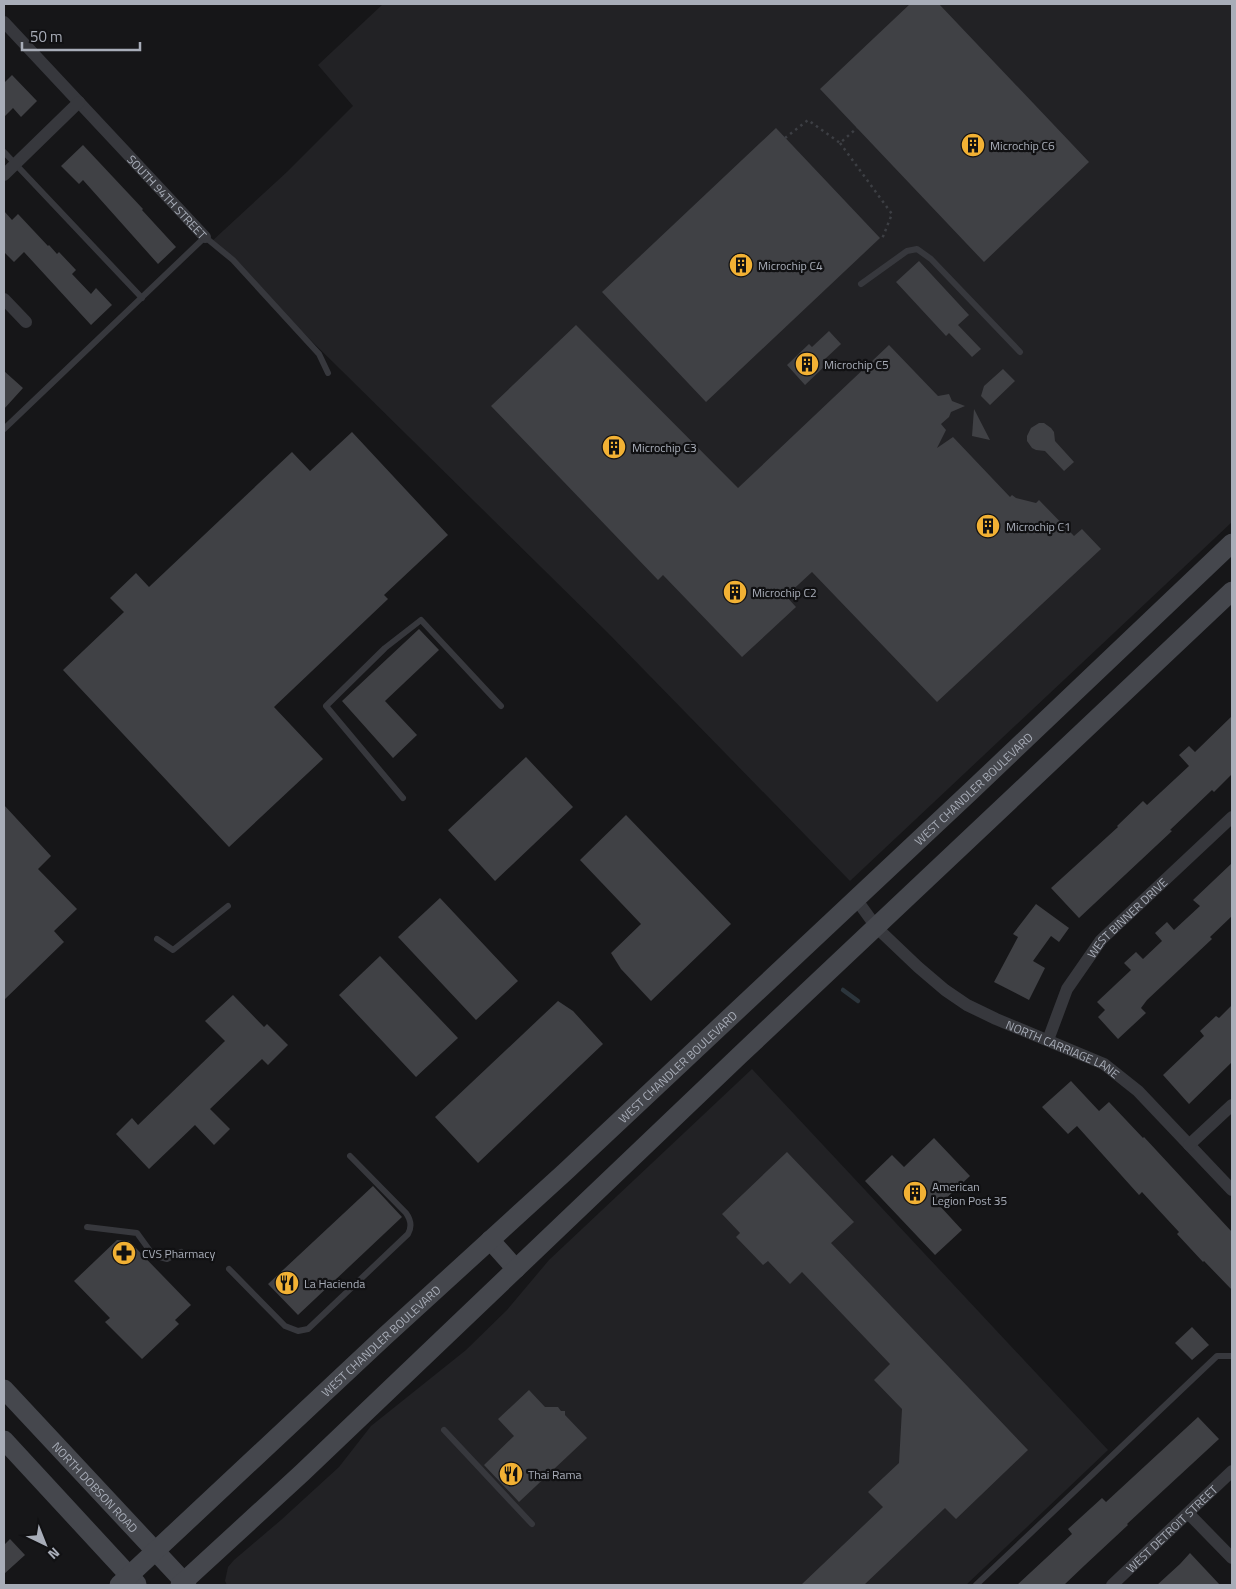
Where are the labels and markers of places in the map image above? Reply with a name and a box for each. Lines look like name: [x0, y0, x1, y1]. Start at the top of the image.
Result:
building icon: Microchip C6: [960, 132, 986, 158]
place label: Microchip C6: [990, 136, 1055, 155]
building icon: Microchip C4: [728, 252, 754, 278]
place label: Microchip C4: [758, 256, 823, 275]
building icon: Microchip C5: [794, 351, 820, 377]
place label: Microchip C5: [824, 355, 889, 374]
building icon: Microchip C3: [601, 434, 627, 460]
place label: Microchip C3: [632, 438, 697, 457]
building icon: Microchip C1: [975, 513, 1001, 539]
place label: Microchip C1: [1006, 517, 1071, 536]
building icon: Microchip C2: [722, 579, 748, 605]
place label: Microchip C2: [752, 583, 817, 602]
place label: American Legion Post 35: [932, 1177, 1008, 1210]
building icon: American Legion Post 35: [902, 1180, 928, 1206]
pharmacy icon: CVS Pharmacy: [111, 1240, 137, 1266]
place label: CVS Pharmacy: [142, 1244, 216, 1263]
restaurant icon: La Hacienda: [274, 1270, 300, 1296]
place label: La Hacienda: [304, 1274, 365, 1293]
restaurant icon: Thai Rama: [498, 1461, 524, 1487]
place label: Thai Rama: [528, 1465, 581, 1484]

